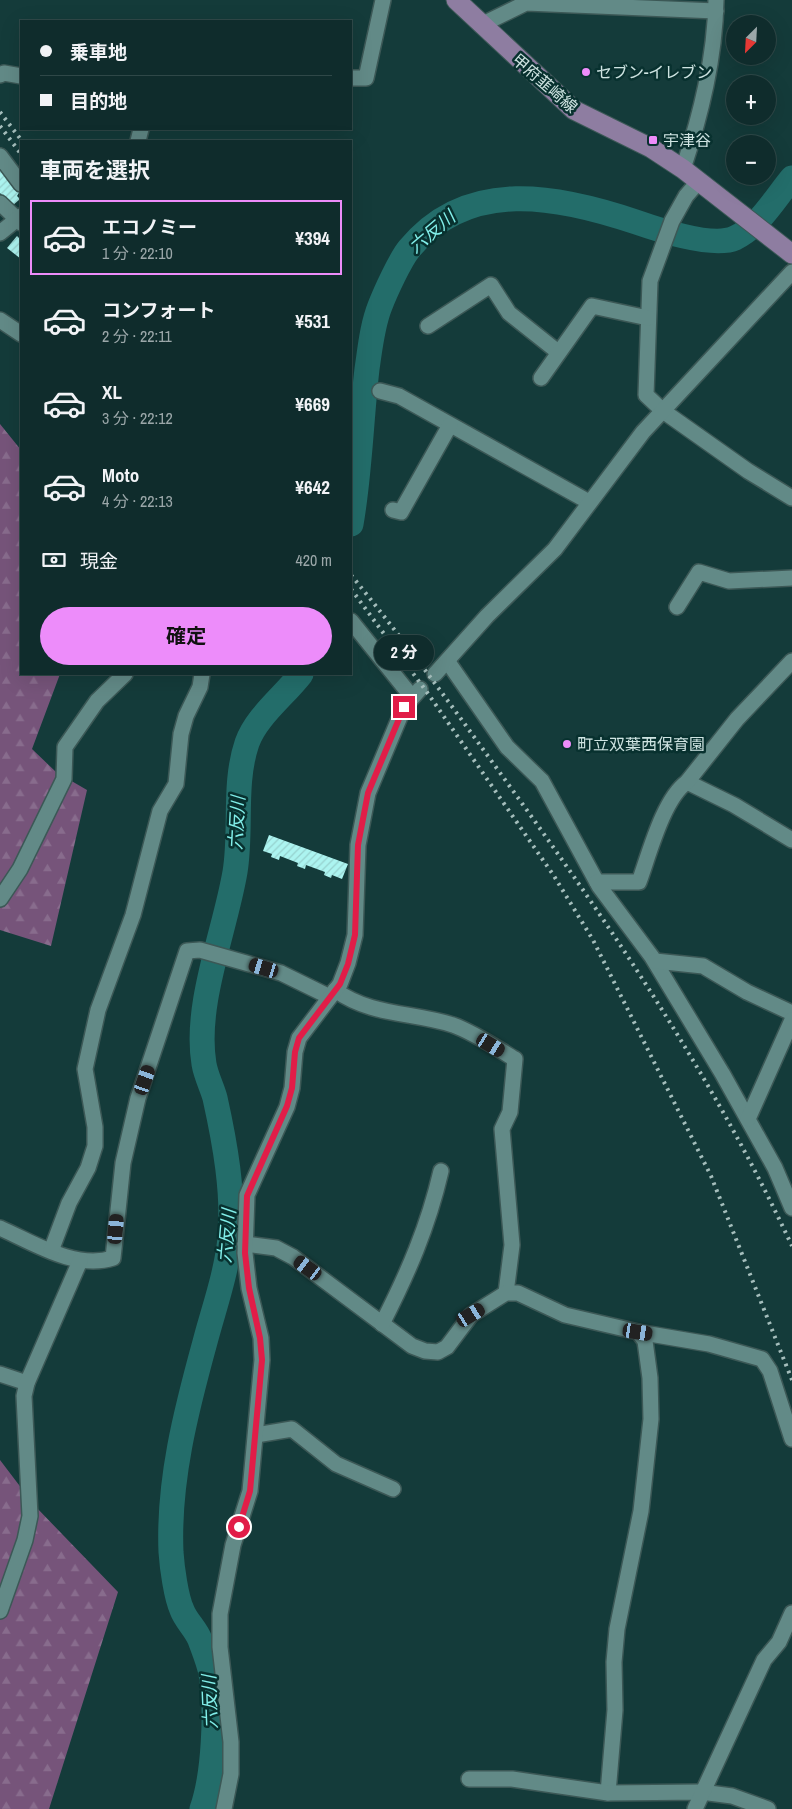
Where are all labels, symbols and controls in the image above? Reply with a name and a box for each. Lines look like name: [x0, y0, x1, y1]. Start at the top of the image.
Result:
north arrow: [726, 15, 776, 65]
map controls: [726, 15, 776, 185]
text: 乗車地: [70, 39, 127, 65]
street label: 甲府韮崎線: [508, 48, 582, 118]
place label: セブン-イレブン: [596, 61, 712, 83]
marker: セブン-イレブン: [580, 66, 592, 78]
button: +: [726, 75, 776, 125]
text: 目的地: [70, 88, 127, 114]
place label: 宇津谷: [663, 129, 711, 151]
marker: 宇津谷: [647, 134, 659, 146]
button: −: [726, 135, 776, 185]
text: 車両を選択: [40, 155, 150, 185]
water label: 六反川: [403, 203, 462, 259]
text: エコノミー: [102, 214, 197, 240]
icon: car: [42, 215, 87, 260]
text: ¥394: [295, 225, 330, 251]
text: 1 分 · 22:10: [102, 242, 173, 264]
text: コンフォート: [102, 297, 215, 323]
icon: car: [42, 298, 87, 343]
text: ¥531: [295, 308, 330, 334]
text: 2 分 · 22:11: [102, 325, 172, 347]
text: XL: [102, 379, 122, 405]
icon: car: [42, 381, 87, 426]
text: ¥669: [295, 391, 330, 417]
text: 3 分 · 22:12: [102, 407, 173, 429]
text: Moto: [102, 462, 139, 488]
icon: car: [42, 464, 87, 509]
text: ¥642: [295, 474, 330, 500]
text: 4 分 · 22:13: [102, 490, 173, 512]
icon: cash: [40, 546, 68, 574]
text: 現金: [80, 548, 118, 574]
text: 420 m: [296, 549, 332, 571]
button: 確定: [40, 607, 332, 665]
callout: 2 分: [374, 634, 434, 670]
text: 2 分: [391, 641, 417, 663]
route end: [393, 696, 415, 718]
place label: 町立双葉西保育園: [577, 733, 705, 755]
marker: 町立双葉西保育園: [561, 738, 573, 750]
water label: 六反川: [223, 793, 251, 851]
car: [247, 956, 280, 980]
car: [474, 1031, 507, 1059]
car: [133, 1063, 156, 1097]
water label: 六反川: [212, 1206, 241, 1264]
car: [107, 1213, 124, 1245]
car: [291, 1253, 324, 1283]
car: [454, 1301, 487, 1329]
car: [622, 1322, 653, 1342]
route start: [228, 1516, 250, 1538]
water label: 六反川: [196, 1673, 223, 1729]

